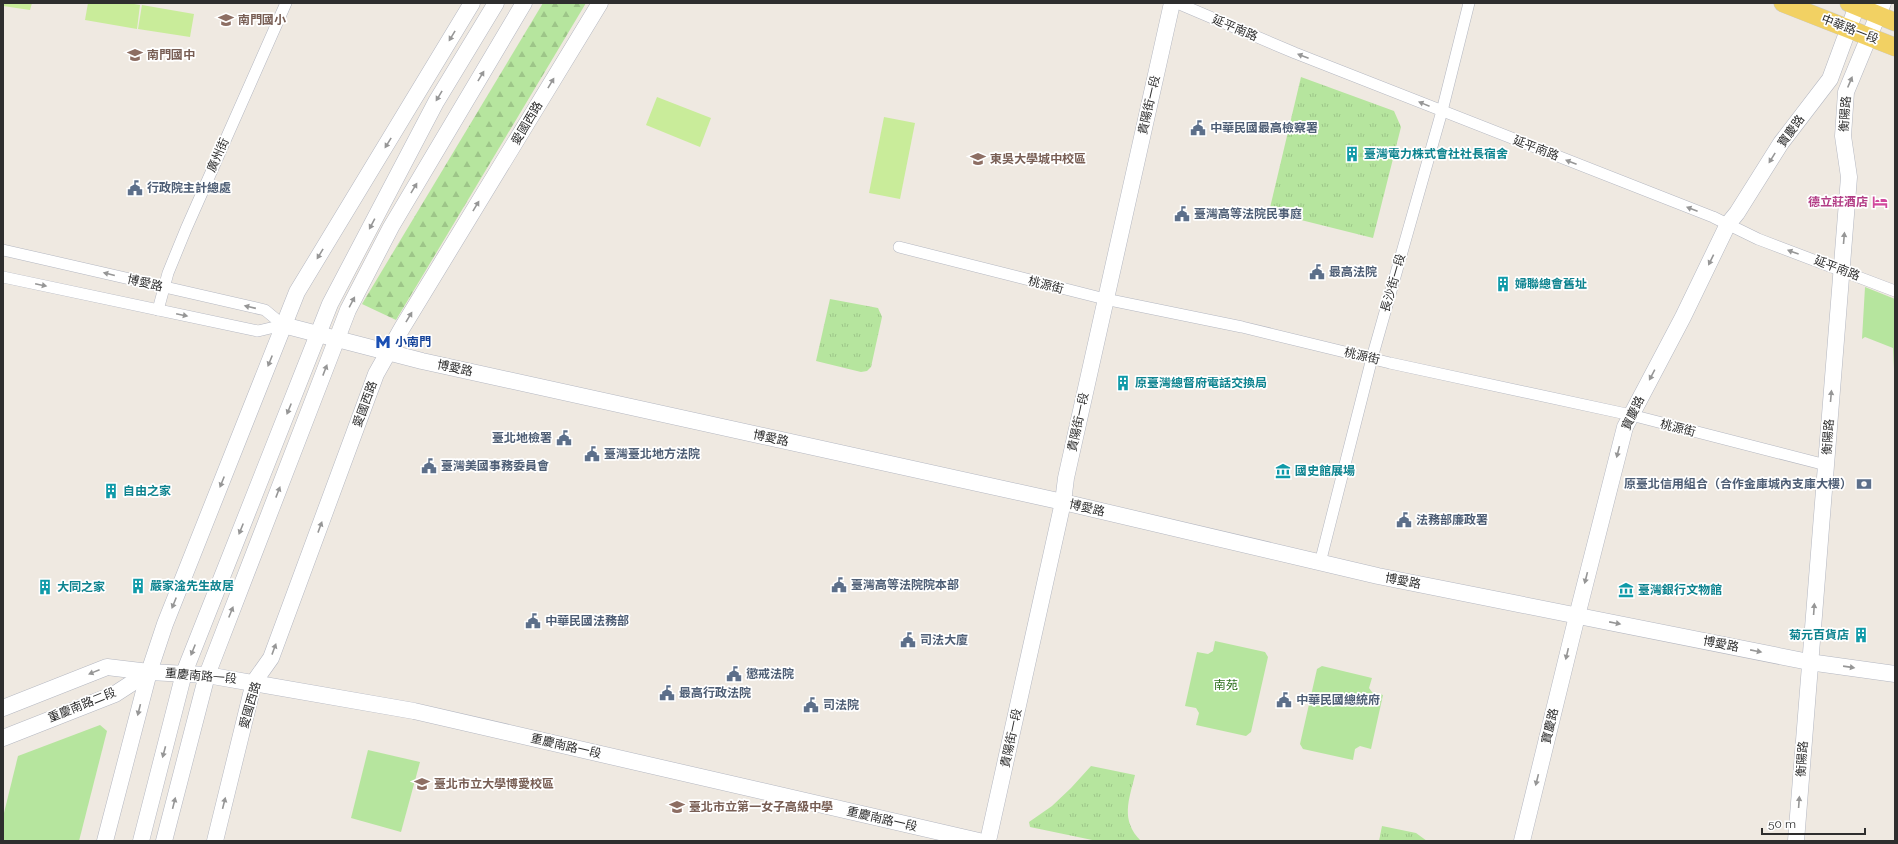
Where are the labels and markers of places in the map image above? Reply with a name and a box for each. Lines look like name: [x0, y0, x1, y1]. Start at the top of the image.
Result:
school or university icon: 南門國小: [217, 11, 235, 29]
place label: 南門國小: [238, 13, 286, 27]
school or university icon: 南門國中: [126, 46, 144, 64]
place label: 南門國中: [147, 48, 195, 62]
public building icon: 中華民國最高檢察署: [1189, 119, 1207, 137]
place label: 中華民國最高檢察署: [1210, 121, 1318, 135]
building icon: 臺灣電力株式會社社長宿舍: [1343, 145, 1361, 163]
place label: 臺灣電力株式會社社長宿舍: [1364, 147, 1508, 161]
school or university icon: 東吳大學城中校區: [969, 150, 987, 168]
place label: 東吳大學城中校區: [990, 152, 1086, 166]
public building icon: 行政院主計總處: [126, 179, 144, 197]
place label: 行政院主計總處: [147, 181, 231, 195]
hotel icon: 德立莊酒店: [1871, 193, 1889, 211]
place label: 德立莊酒店: [1808, 195, 1868, 209]
public building icon: 臺灣高等法院民事庭: [1173, 205, 1191, 223]
place label: 臺灣高等法院民事庭: [1194, 207, 1302, 221]
public building icon: 最高法院: [1308, 263, 1326, 281]
place label: 最高法院: [1329, 265, 1377, 279]
building icon: 婦聯總會舊址: [1494, 275, 1512, 293]
place label: 婦聯總會舊址: [1515, 277, 1587, 291]
metro station icon: 小南門: [374, 333, 392, 351]
place label: 小南門: [395, 335, 431, 349]
building icon: 原臺灣總督府電話交換局: [1114, 374, 1132, 392]
place label: 原臺灣總督府電話交換局: [1135, 376, 1267, 390]
public building icon: 臺北地檢署: [555, 429, 573, 447]
place label: 臺北地檢署: [492, 431, 552, 445]
public building icon: 臺灣臺北地方法院: [583, 445, 601, 463]
place label: 臺灣臺北地方法院: [604, 447, 700, 461]
public building icon: 臺灣美國事務委員會: [420, 457, 438, 475]
place label: 臺灣美國事務委員會: [441, 459, 549, 473]
museum icon: 國史館展場: [1274, 462, 1292, 480]
place label: 國史館展場: [1295, 464, 1355, 478]
bank icon: 原臺北信用組合（合作金庫城內支庫大樓）: [1855, 475, 1873, 493]
place label: 原臺北信用組合（合作金庫城內支庫大樓）: [1624, 477, 1852, 491]
building icon: 自由之家: [102, 482, 120, 500]
place label: 自由之家: [123, 484, 171, 498]
public building icon: 法務部廉政署: [1395, 511, 1413, 529]
place label: 法務部廉政署: [1416, 513, 1488, 527]
public building icon: 臺灣高等法院院本部: [830, 576, 848, 594]
building icon: 嚴家淦先生故居: [129, 577, 147, 595]
building icon: 大同之家: [36, 578, 54, 596]
place label: 臺灣高等法院院本部: [851, 578, 959, 592]
place label: 嚴家淦先生故居: [150, 579, 234, 593]
place label: 大同之家: [57, 580, 105, 594]
museum icon: 臺灣銀行文物館: [1617, 581, 1635, 599]
place label: 臺灣銀行文物館: [1638, 583, 1722, 597]
public building icon: 中華民國法務部: [524, 612, 542, 630]
place label: 中華民國法務部: [545, 614, 629, 628]
building icon: 菊元百貨店: [1852, 626, 1870, 644]
place label: 菊元百貨店: [1789, 628, 1849, 642]
public building icon: 司法大廈: [899, 631, 917, 649]
place label: 司法大廈: [920, 633, 968, 647]
public building icon: 懲戒法院: [725, 665, 743, 683]
place label: 懲戒法院: [746, 667, 794, 681]
public building icon: 最高行政法院: [658, 684, 676, 702]
place label: 最高行政法院: [679, 686, 751, 700]
public building icon: 中華民國總統府: [1275, 691, 1293, 709]
place label: 中華民國總統府: [1296, 693, 1380, 707]
public building icon: 司法院: [802, 696, 820, 714]
place label: 司法院: [823, 698, 859, 712]
school or university icon: 臺北市立大學博愛校區: [413, 775, 431, 793]
place label: 臺北市立大學博愛校區: [434, 777, 554, 791]
school or university icon: 臺北市立第一女子高級中學: [668, 798, 686, 816]
place label: 臺北市立第一女子高級中學: [689, 800, 833, 814]

